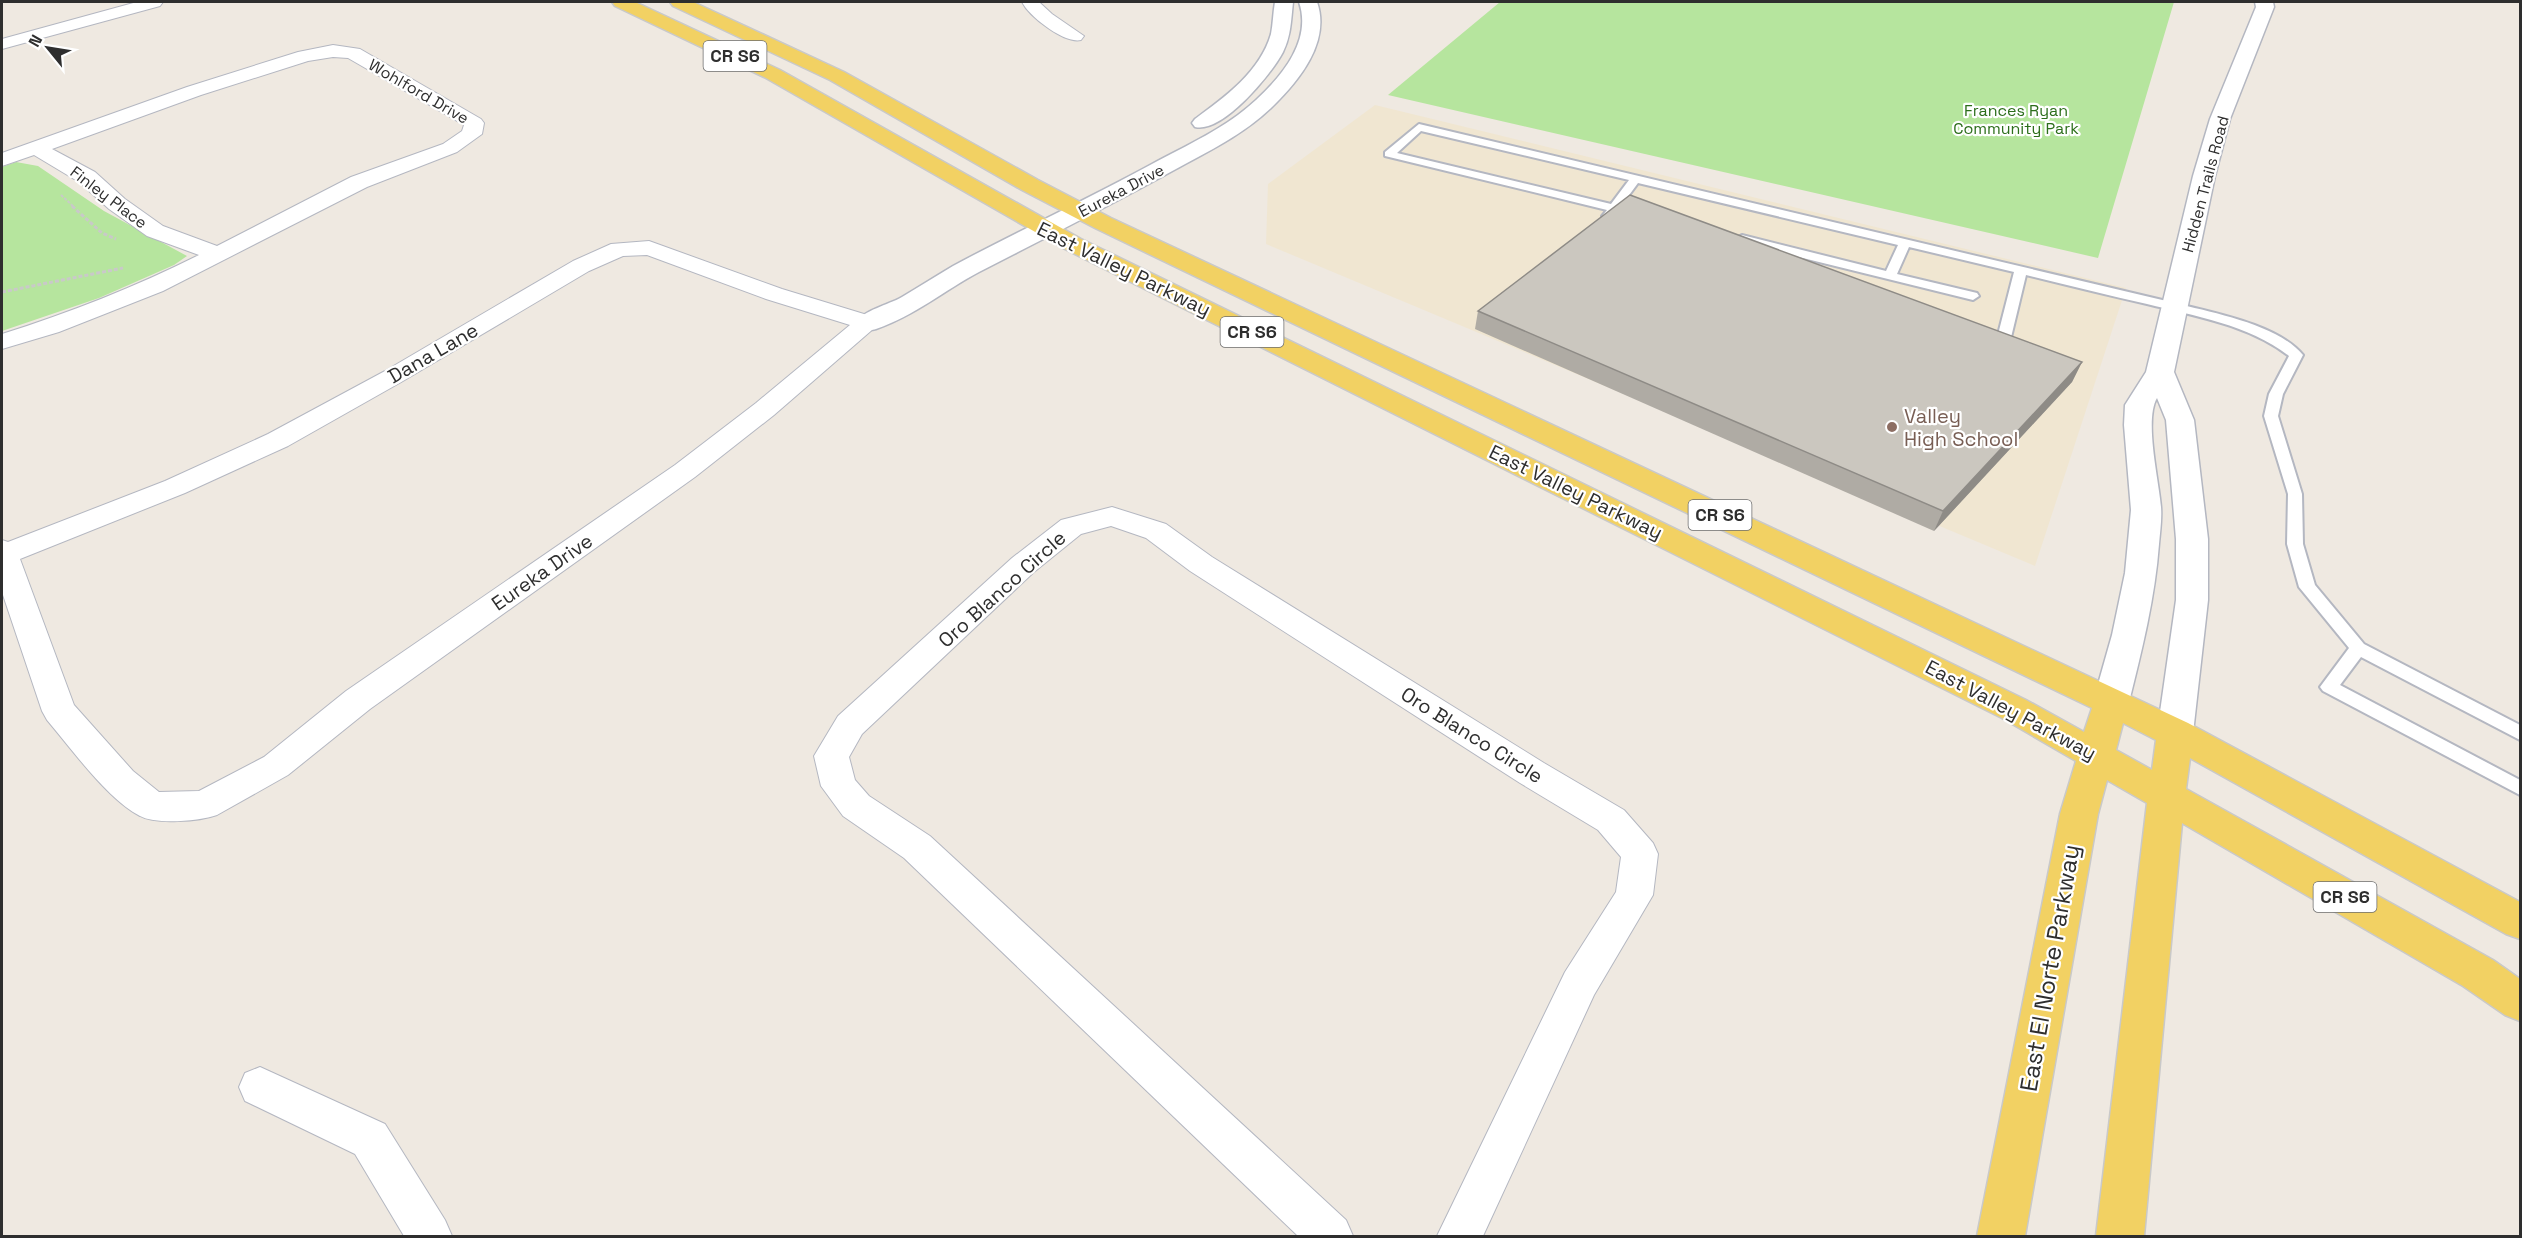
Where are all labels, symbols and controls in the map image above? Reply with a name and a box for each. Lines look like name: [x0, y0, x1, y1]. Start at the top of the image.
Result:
north arrow: [18, 18, 78, 78]
text: N: [24, 31, 47, 51]
road number: CR S6: [704, 41, 766, 71]
street label: Wohlford Drive: [365, 54, 473, 129]
park label: Frances Ryan Community Park: [1953, 100, 2079, 139]
street label: Hidden Trails Road: [2177, 113, 2234, 255]
street label: Eureka Drive: [1075, 159, 1168, 222]
street label: Finley Place: [66, 162, 151, 233]
street label: East Valley Parkway: [1033, 216, 1215, 322]
street label: Dana Lane: [383, 317, 483, 389]
road number: CR S6: [1220, 317, 1284, 347]
place label: Valley High School: [1904, 403, 2018, 452]
marker: Valley High School: [1885, 420, 1899, 434]
street label: East Valley Parkway: [1485, 439, 1667, 545]
road number: CR S6: [1688, 500, 1752, 530]
street label: Oro Blanco Circle: [933, 525, 1071, 653]
street label: Eureka Drive: [486, 528, 598, 616]
street label: East Valley Parkway: [1921, 654, 2101, 766]
street label: Oro Blanco Circle: [1396, 681, 1548, 789]
street label: East El Norte Parkway: [2013, 842, 2087, 1094]
road number: CR S6: [2314, 882, 2376, 912]

